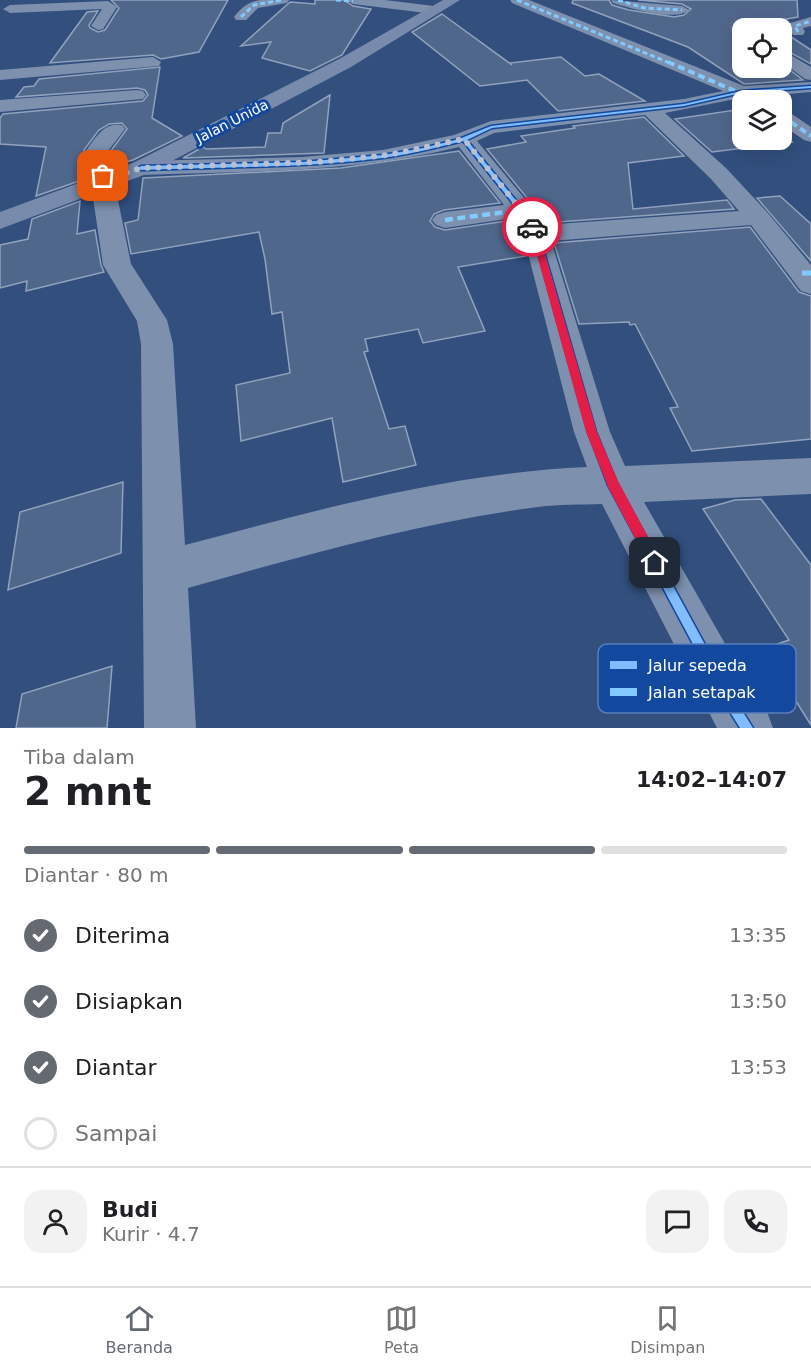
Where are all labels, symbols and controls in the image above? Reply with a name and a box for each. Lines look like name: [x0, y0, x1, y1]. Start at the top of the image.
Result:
map controls: [732, 18, 792, 150]
button: locate: [732, 18, 792, 78]
button: layers: [732, 90, 792, 150]
street label: Jalan Unida: [192, 96, 271, 147]
pin: [77, 150, 128, 201]
icon: bag: [86, 159, 119, 192]
courier: [502, 197, 562, 257]
icon: car: [516, 211, 549, 244]
pin: [629, 537, 680, 588]
icon: home: [638, 546, 671, 579]
legend: [598, 644, 796, 713]
text: Jalur sepeda: [647, 656, 747, 675]
text: Jalan setapak: [647, 683, 756, 702]
text: Tiba dalam: [24, 745, 135, 769]
text: 14:02–14:07: [636, 767, 787, 792]
text: 2 mnt: [24, 769, 152, 814]
text: Diantar · 80 m: [24, 863, 169, 887]
icon: check: [24, 919, 57, 952]
text: Diterima: [75, 923, 170, 948]
text: 13:35: [729, 923, 787, 947]
icon: check: [24, 985, 57, 1018]
text: Disiapkan: [75, 989, 183, 1014]
text: 13:50: [729, 989, 787, 1013]
icon: check: [24, 1051, 57, 1084]
text: Diantar: [75, 1055, 157, 1080]
text: 13:53: [729, 1055, 787, 1079]
text: Sampai: [75, 1121, 157, 1146]
button: person: [24, 1190, 87, 1253]
button: chat: [646, 1190, 709, 1253]
button: phone: [724, 1190, 787, 1253]
text: Budi: [102, 1197, 158, 1222]
text: Kurir · 4.7: [102, 1222, 200, 1246]
tab: Beranda: [106, 1302, 173, 1357]
tab: Peta: [384, 1302, 419, 1357]
tab: Disimpan: [630, 1302, 705, 1357]

